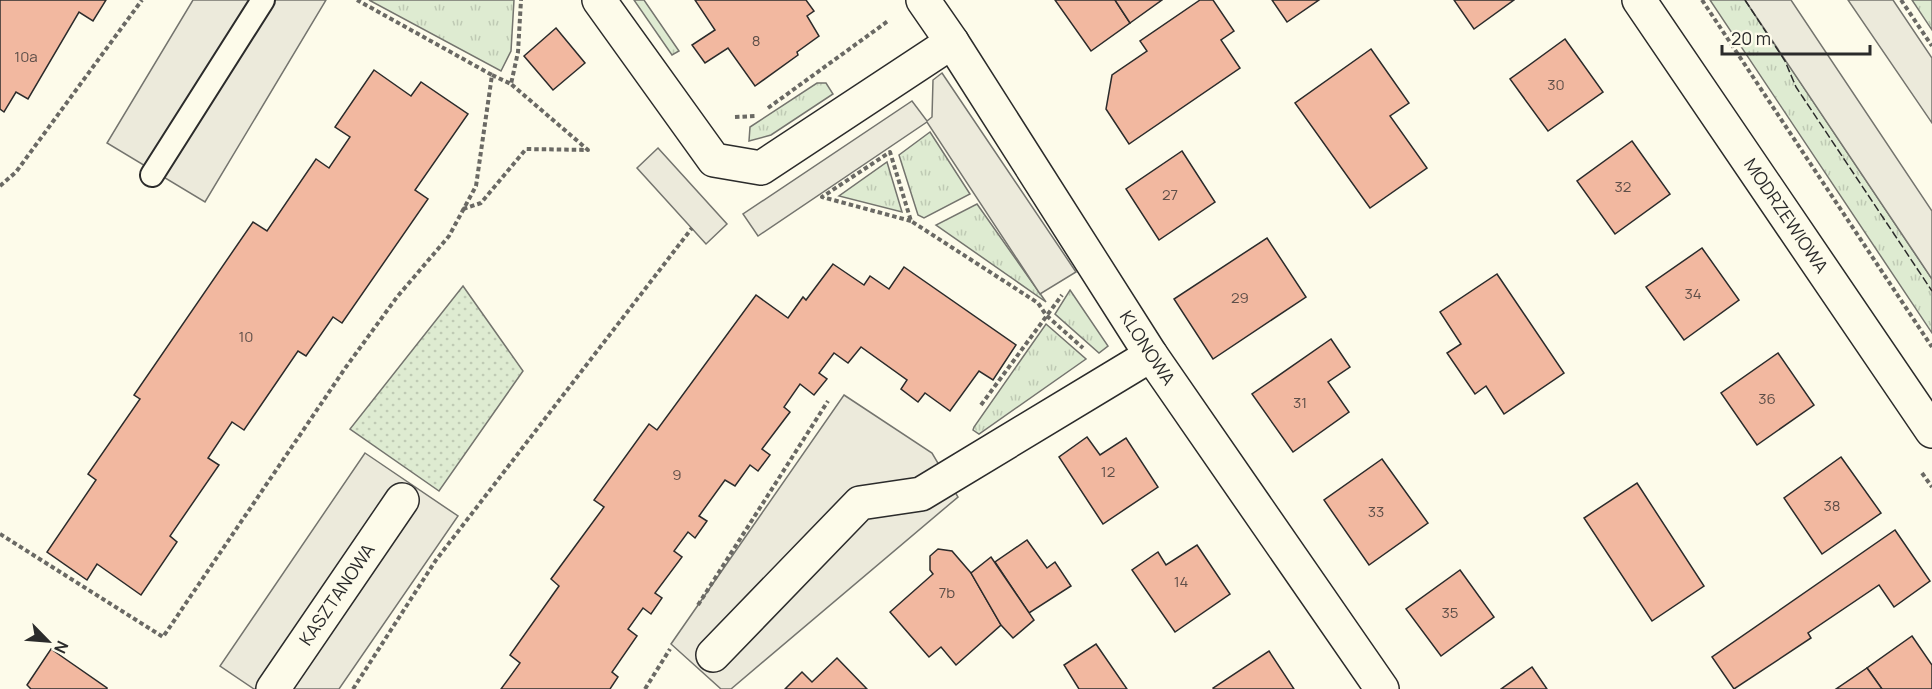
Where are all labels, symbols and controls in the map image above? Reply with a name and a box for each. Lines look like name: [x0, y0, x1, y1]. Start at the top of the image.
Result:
scale bar: [1722, 18, 1870, 56]
text: 20 m: [1731, 26, 1771, 50]
house number: 8: [752, 30, 760, 51]
house number: 10a: [14, 46, 38, 67]
house number: 30: [1547, 74, 1565, 95]
street label: MODRZEWIOWA: [1739, 153, 1834, 278]
house number: 32: [1615, 176, 1631, 197]
house number: 27: [1162, 184, 1178, 205]
house number: 34: [1684, 283, 1702, 304]
house number: 29: [1231, 287, 1249, 308]
street label: KLONOWA: [1115, 306, 1182, 390]
house number: 10: [239, 326, 254, 347]
house number: 36: [1758, 388, 1776, 409]
house number: 31: [1293, 392, 1307, 413]
house number: 12: [1101, 461, 1115, 482]
house number: 9: [672, 464, 682, 485]
house number: 38: [1823, 495, 1841, 516]
house number: 33: [1368, 501, 1384, 522]
street label: KASZTANOWA: [293, 538, 380, 650]
house number: 14: [1174, 571, 1188, 592]
house number: 7b: [939, 582, 955, 603]
house number: 35: [1442, 602, 1458, 623]
north arrow: [18, 611, 78, 671]
text: N: [49, 637, 74, 657]

